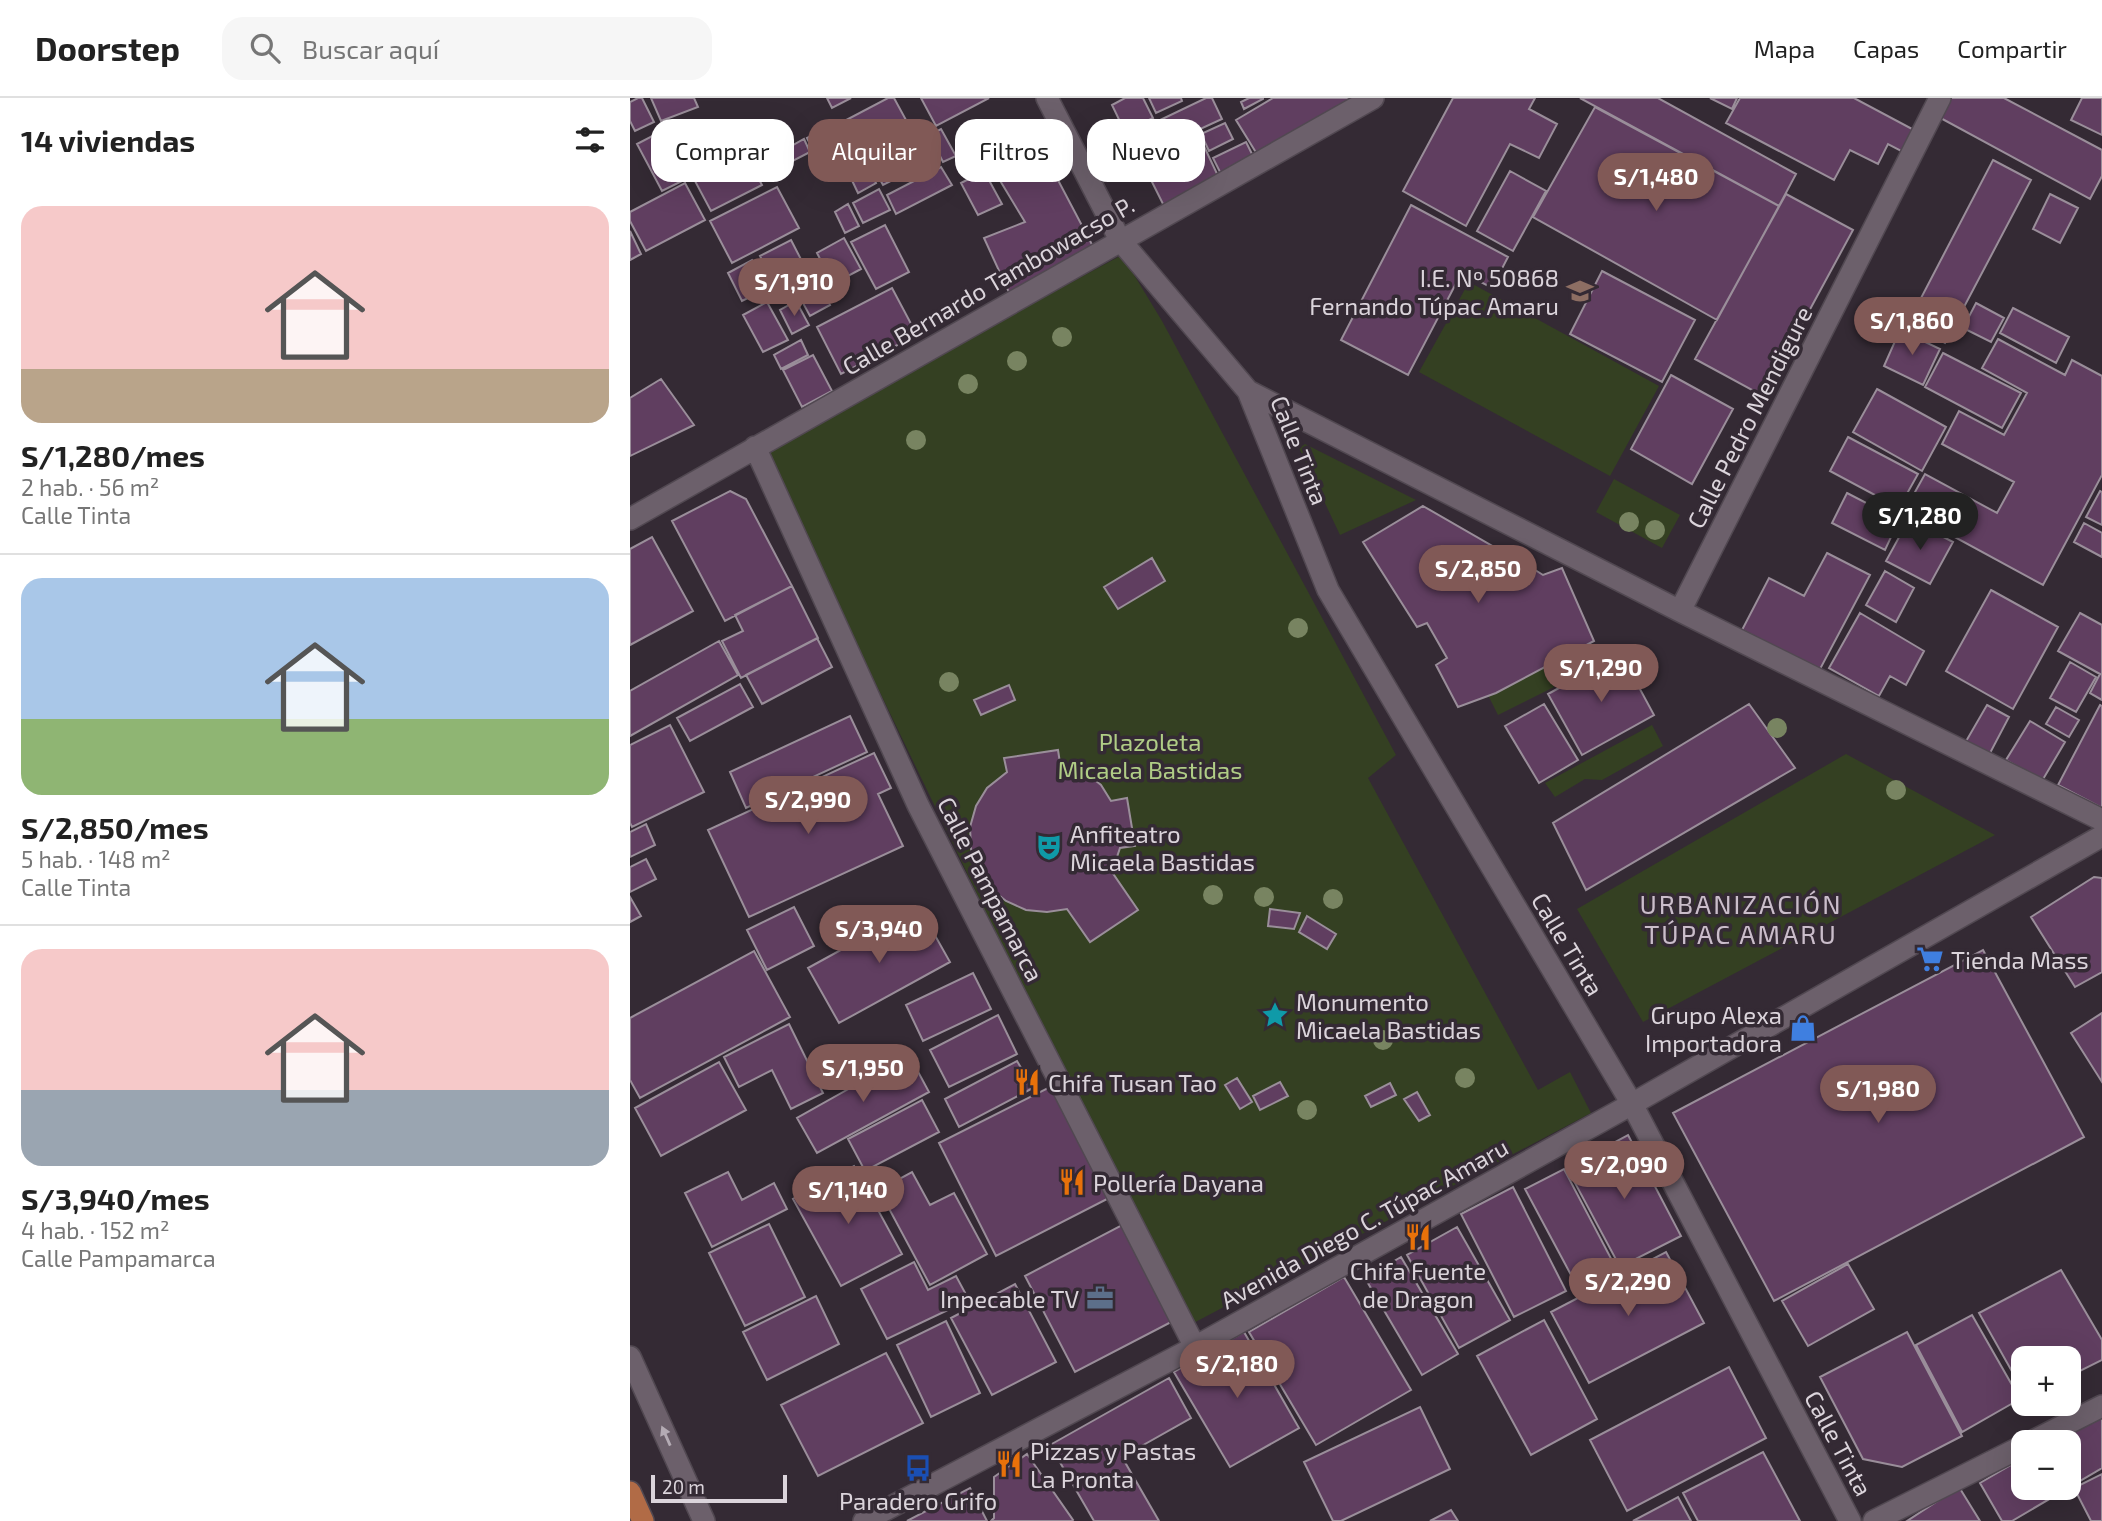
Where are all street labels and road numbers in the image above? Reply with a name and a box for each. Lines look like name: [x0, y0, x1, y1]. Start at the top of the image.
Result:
street label: Calle Bernardo Tambowacso P.: [837, 189, 1139, 381]
street label: Calle Pedro Mendigure: [1680, 301, 1818, 533]
street label: Calle Tinta: [1265, 391, 1335, 509]
street label: Calle Pampamarca: [932, 792, 1050, 986]
street label: Calle Tinta: [1526, 887, 1610, 1001]
street label: Avenida Diego C. Túpac Amaru: [1215, 1132, 1513, 1314]
street label: Calle Tinta: [1799, 1385, 1879, 1501]

